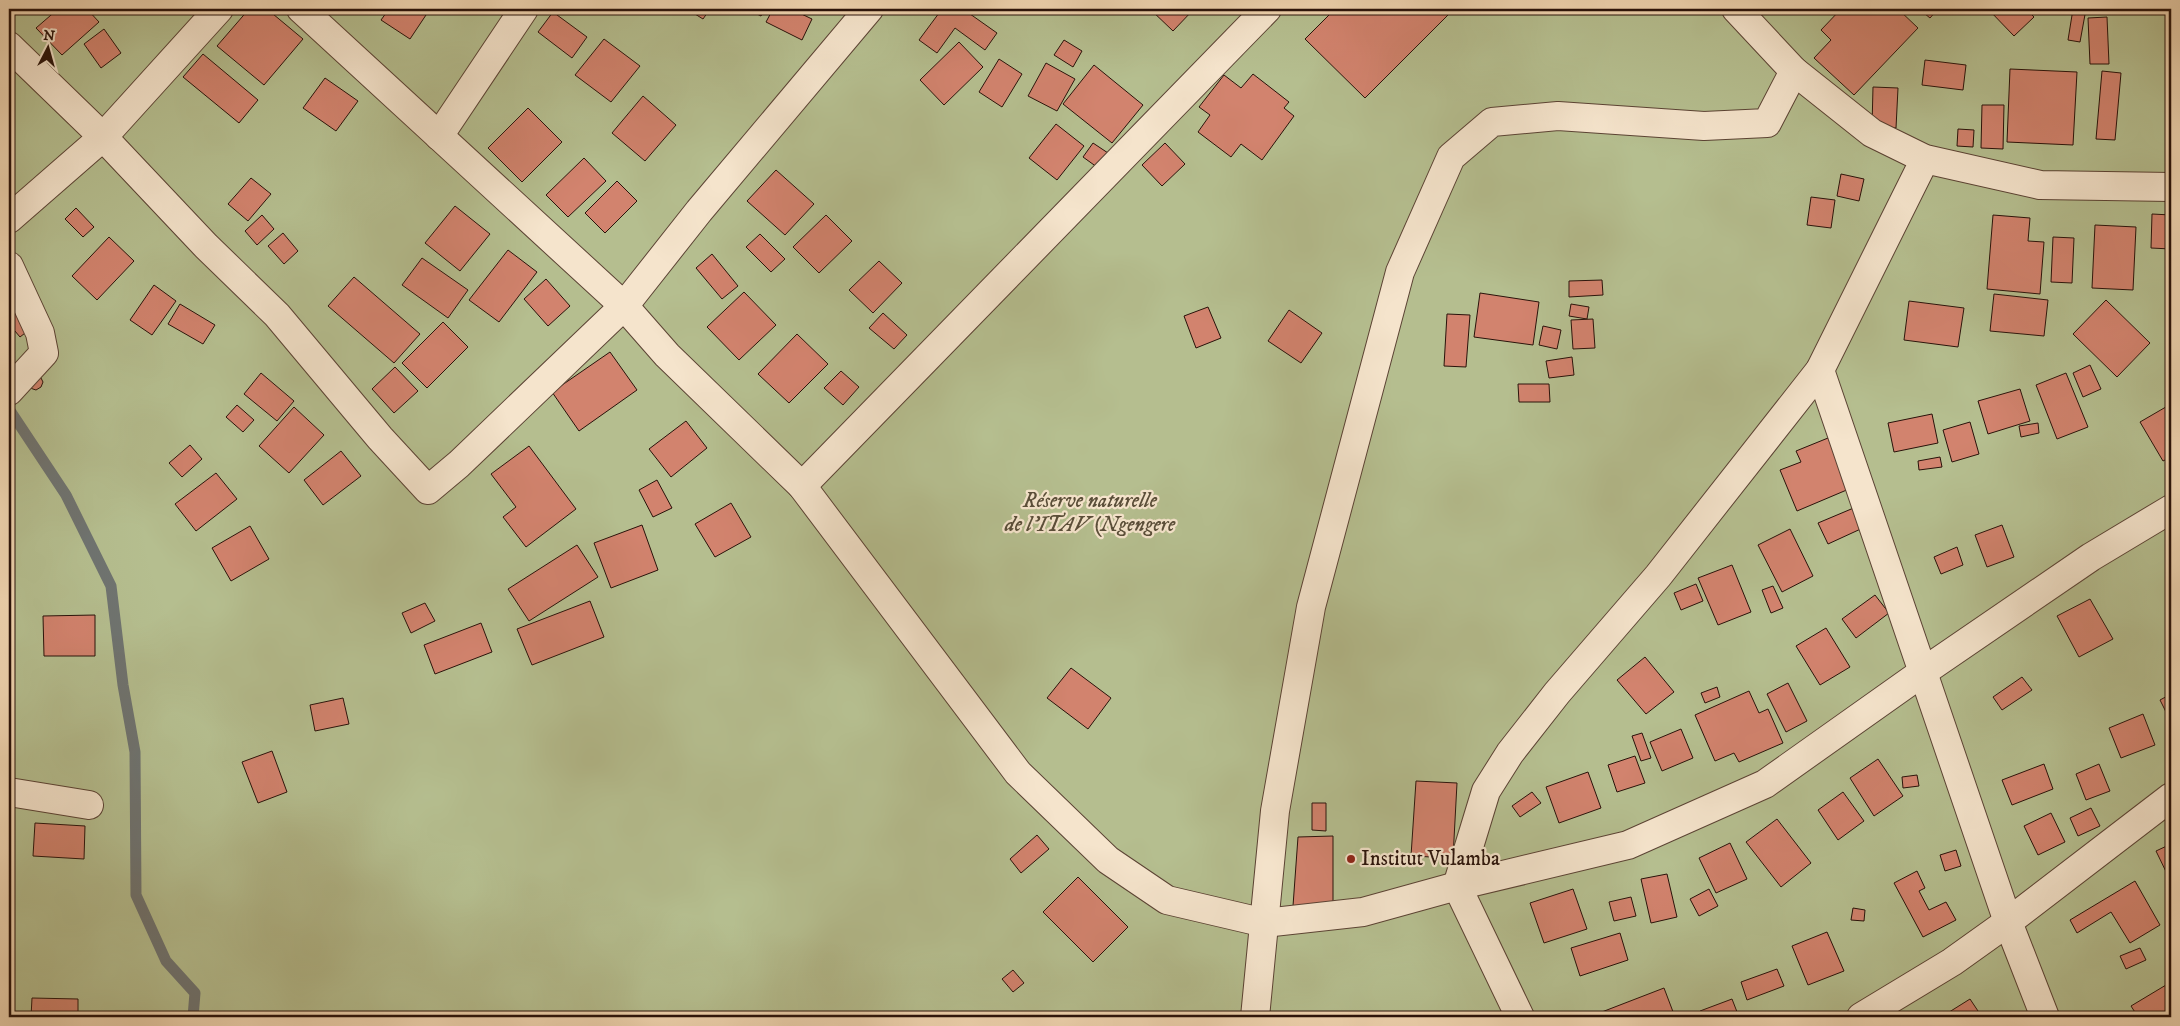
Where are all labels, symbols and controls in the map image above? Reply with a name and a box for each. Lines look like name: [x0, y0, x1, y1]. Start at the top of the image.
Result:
north arrow: [22, 22, 72, 72]
text: N: [43, 27, 56, 46]
park label: Réserve naturelle de l'ITAV (Ngengere: [1004, 488, 1176, 538]
place label: Institut Vulamba: [1361, 846, 1500, 872]
marker: Institut Vulamba: [1345, 853, 1357, 865]

